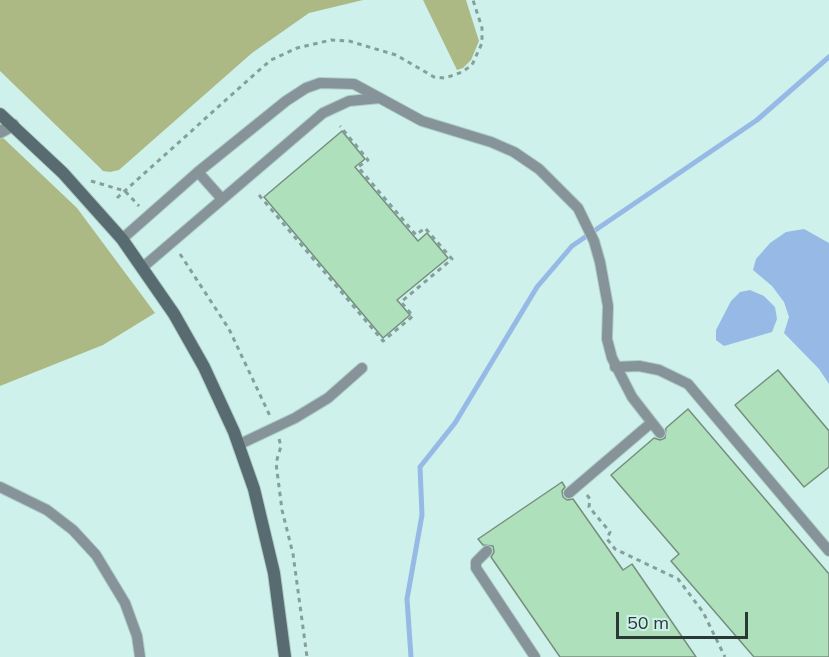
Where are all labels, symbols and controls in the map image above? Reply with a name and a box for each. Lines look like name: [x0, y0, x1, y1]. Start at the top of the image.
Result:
scale bar: [619, 600, 751, 638]
text: 50 m: [627, 611, 669, 634]

